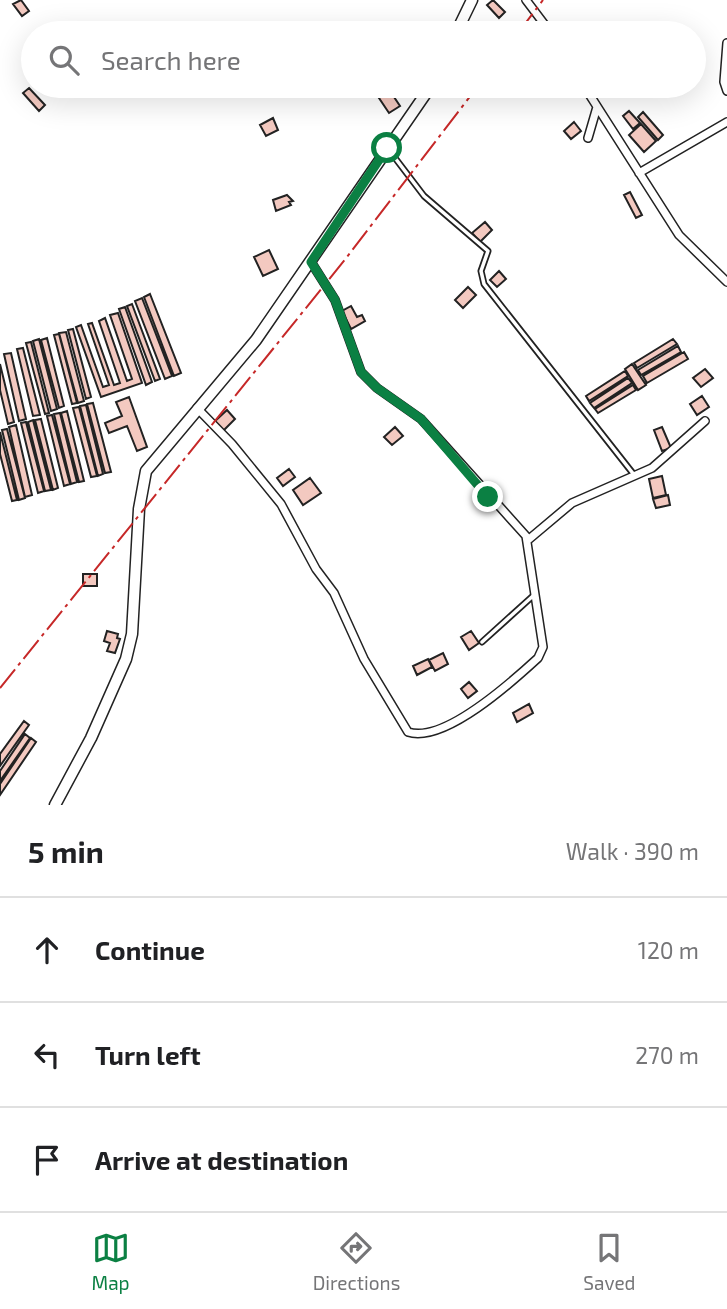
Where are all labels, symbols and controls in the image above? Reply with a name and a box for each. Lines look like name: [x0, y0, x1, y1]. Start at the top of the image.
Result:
search box: [21, 21, 706, 98]
icon: search: [45, 41, 83, 79]
text: Search here: [101, 44, 241, 75]
route start: [371, 132, 402, 163]
route end: [472, 481, 503, 512]
text: 5 min: [28, 833, 104, 869]
text: Walk · 390 m: [566, 837, 699, 865]
icon: ahead: [28, 931, 66, 969]
text: Continue: [95, 934, 205, 965]
text: 120 m: [638, 936, 699, 964]
icon: left: [28, 1036, 66, 1074]
text: Turn left: [95, 1039, 201, 1070]
text: 270 m: [635, 1041, 699, 1069]
icon: arrive: [28, 1141, 66, 1179]
text: Arrive at destination: [95, 1144, 348, 1175]
tab: Map: [92, 1229, 130, 1294]
tab: Directions: [313, 1229, 400, 1294]
tab: Saved: [583, 1229, 635, 1294]

